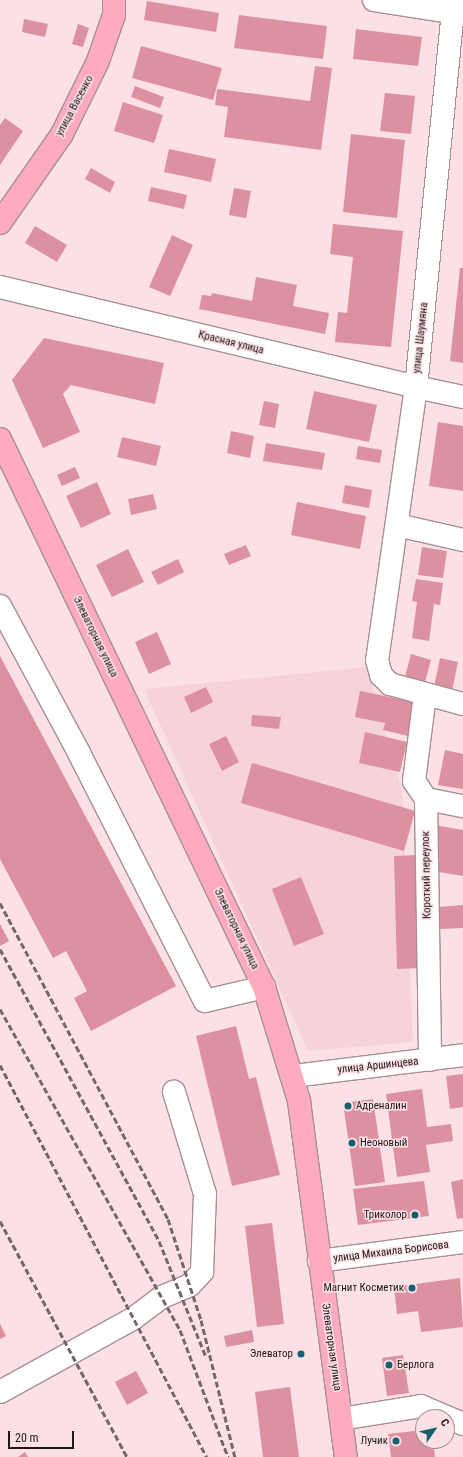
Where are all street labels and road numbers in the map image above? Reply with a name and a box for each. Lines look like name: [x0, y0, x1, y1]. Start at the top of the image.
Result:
street label: улица Васенко: [53, 73, 97, 139]
street label: улица Шаумяна: [411, 302, 431, 374]
street label: Красная улица: [197, 328, 265, 358]
street label: Элеваторная улица: [70, 594, 120, 680]
street label: Короткий переулок: [420, 831, 434, 919]
street label: Элеваторная улица: [211, 886, 261, 972]
street label: улица Аршинцева: [337, 1055, 419, 1077]
street label: улица Михаила Борисова: [333, 1238, 449, 1266]
street label: Элеваторная улица: [318, 1302, 344, 1392]

